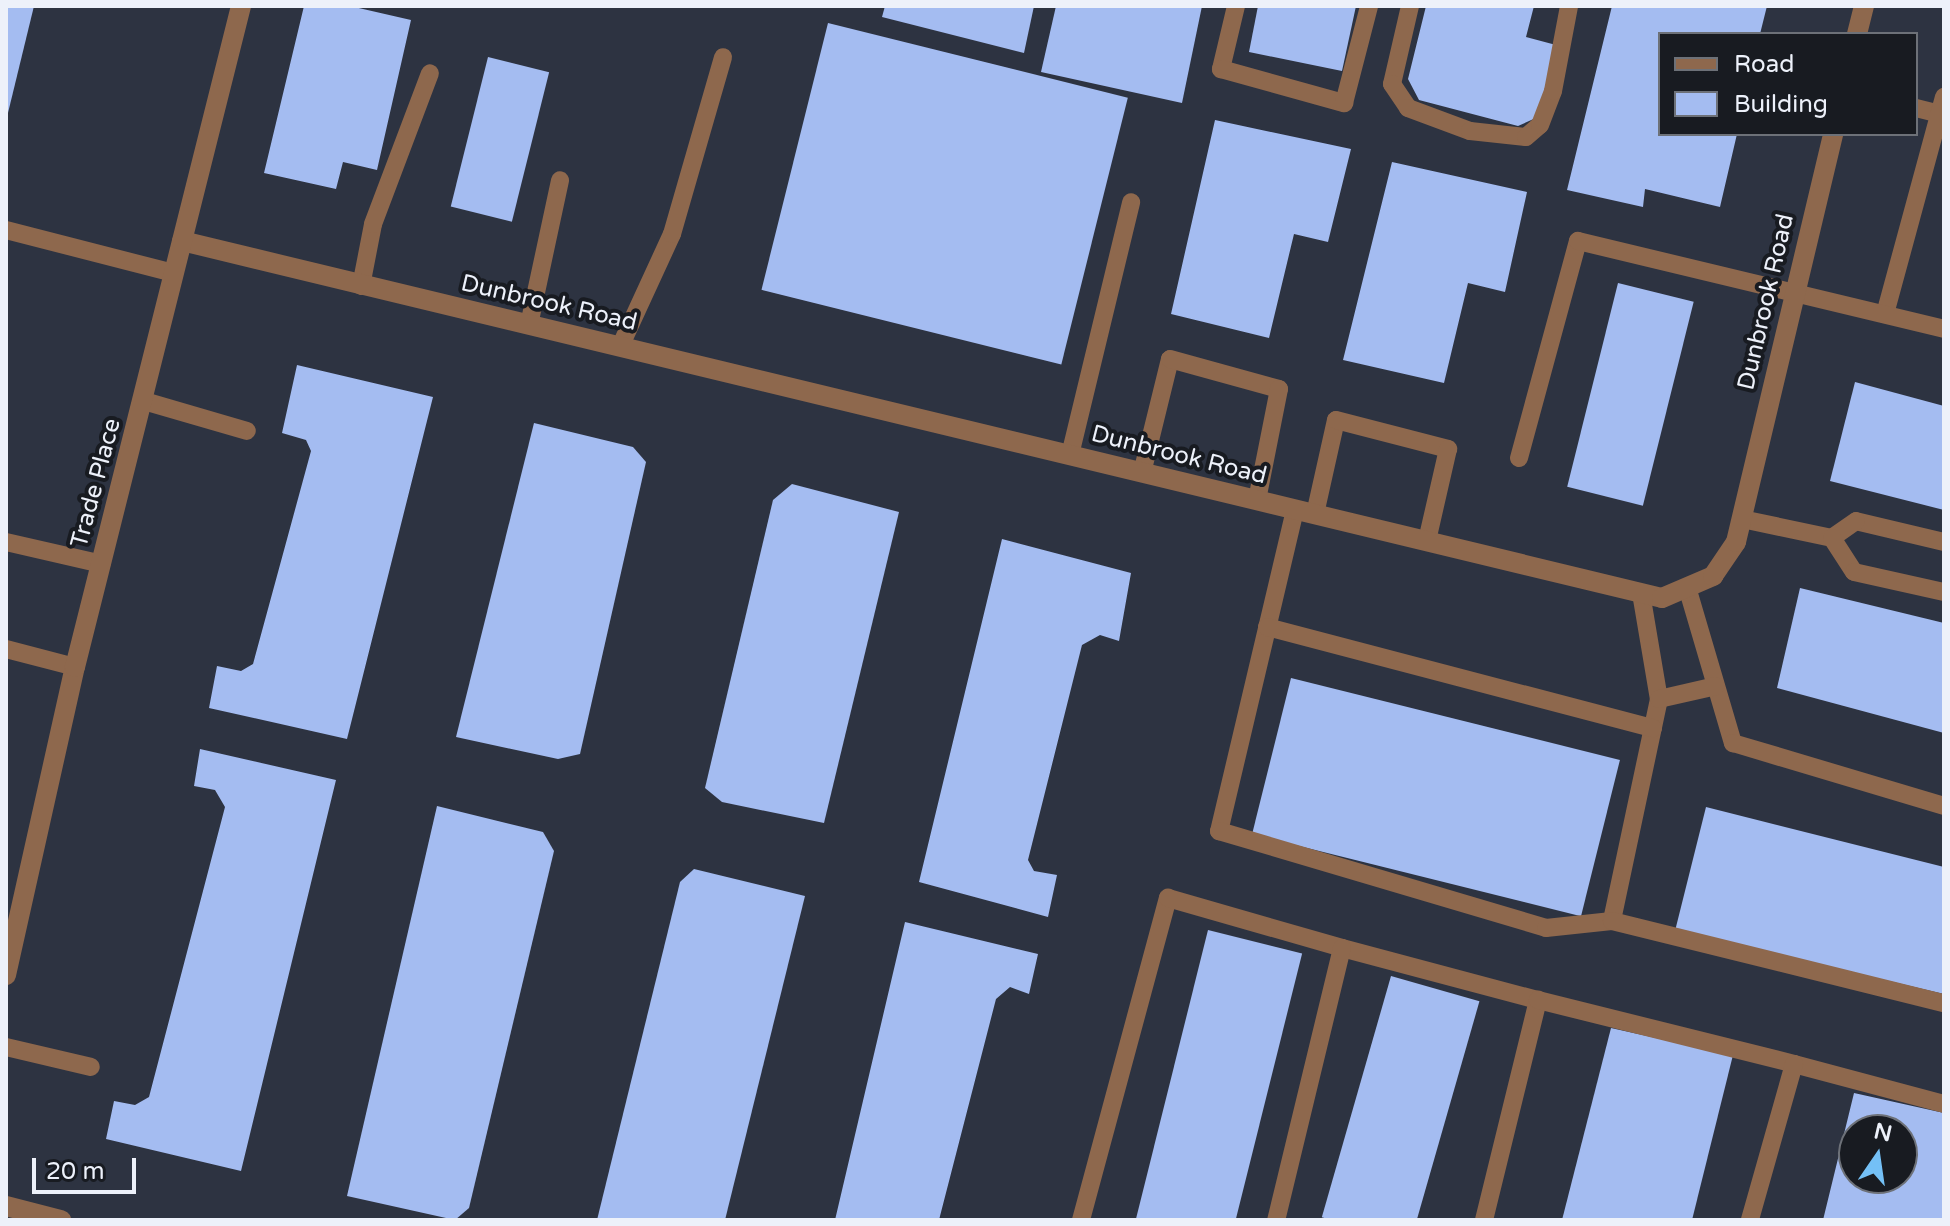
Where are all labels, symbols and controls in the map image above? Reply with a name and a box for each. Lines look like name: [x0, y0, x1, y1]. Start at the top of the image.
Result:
legend: [1658, 32, 1918, 136]
text: Road: [1734, 50, 1794, 79]
text: Building: [1734, 90, 1828, 119]
street label: Dunbrook Road: [1732, 211, 1800, 393]
street label: Dunbrook Road: [458, 269, 640, 337]
street label: Trade Place: [65, 415, 127, 551]
street label: Dunbrook Road: [1088, 419, 1270, 491]
north arrow: [1838, 1114, 1918, 1194]
text: N: [1871, 1118, 1894, 1147]
scale bar: [36, 1142, 140, 1192]
text: 20 m: [46, 1157, 104, 1186]

